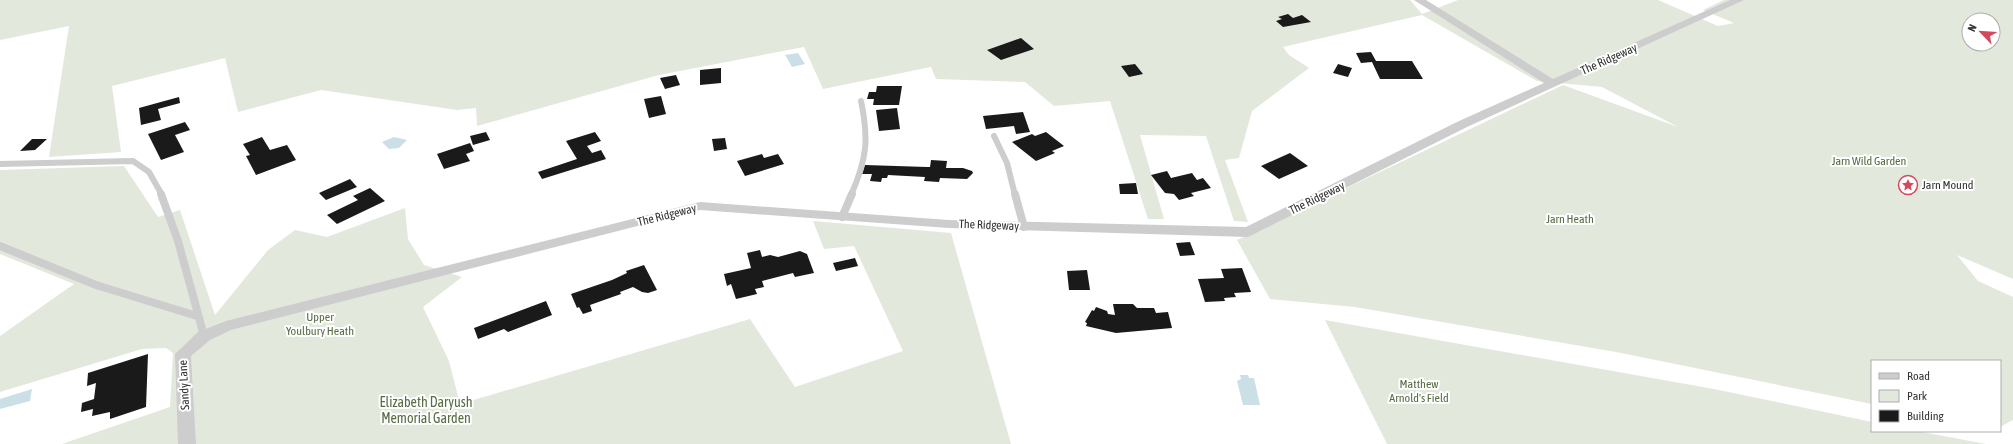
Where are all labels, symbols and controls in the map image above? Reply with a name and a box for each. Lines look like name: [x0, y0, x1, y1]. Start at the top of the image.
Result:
north arrow: [1961, 12, 2001, 52]
text: N: [1965, 22, 1979, 33]
street label: The Ridgeway: [1579, 40, 1639, 78]
park label: Jarn Wild Garden: [1832, 154, 1906, 168]
place icon: Jarn Mound: [1897, 174, 1919, 196]
street label: The Ridgeway: [1287, 178, 1347, 217]
place label: Jarn Mound: [1922, 178, 1973, 192]
street label: The Ridgeway: [636, 201, 698, 229]
park label: Jarn Heath: [1546, 212, 1594, 226]
street label: The Ridgeway: [959, 217, 1019, 233]
park label: Upper Youlbury Heath: [286, 310, 354, 338]
street label: Sandy Lane: [176, 360, 192, 410]
legend: [1871, 360, 2001, 432]
text: Road: [1907, 369, 1930, 383]
park label: Matthew Arnold's Field: [1389, 377, 1449, 405]
text: Park: [1907, 389, 1928, 403]
park label: Elizabeth Daryush Memorial Garden: [380, 394, 472, 426]
text: Building: [1907, 409, 1945, 423]

